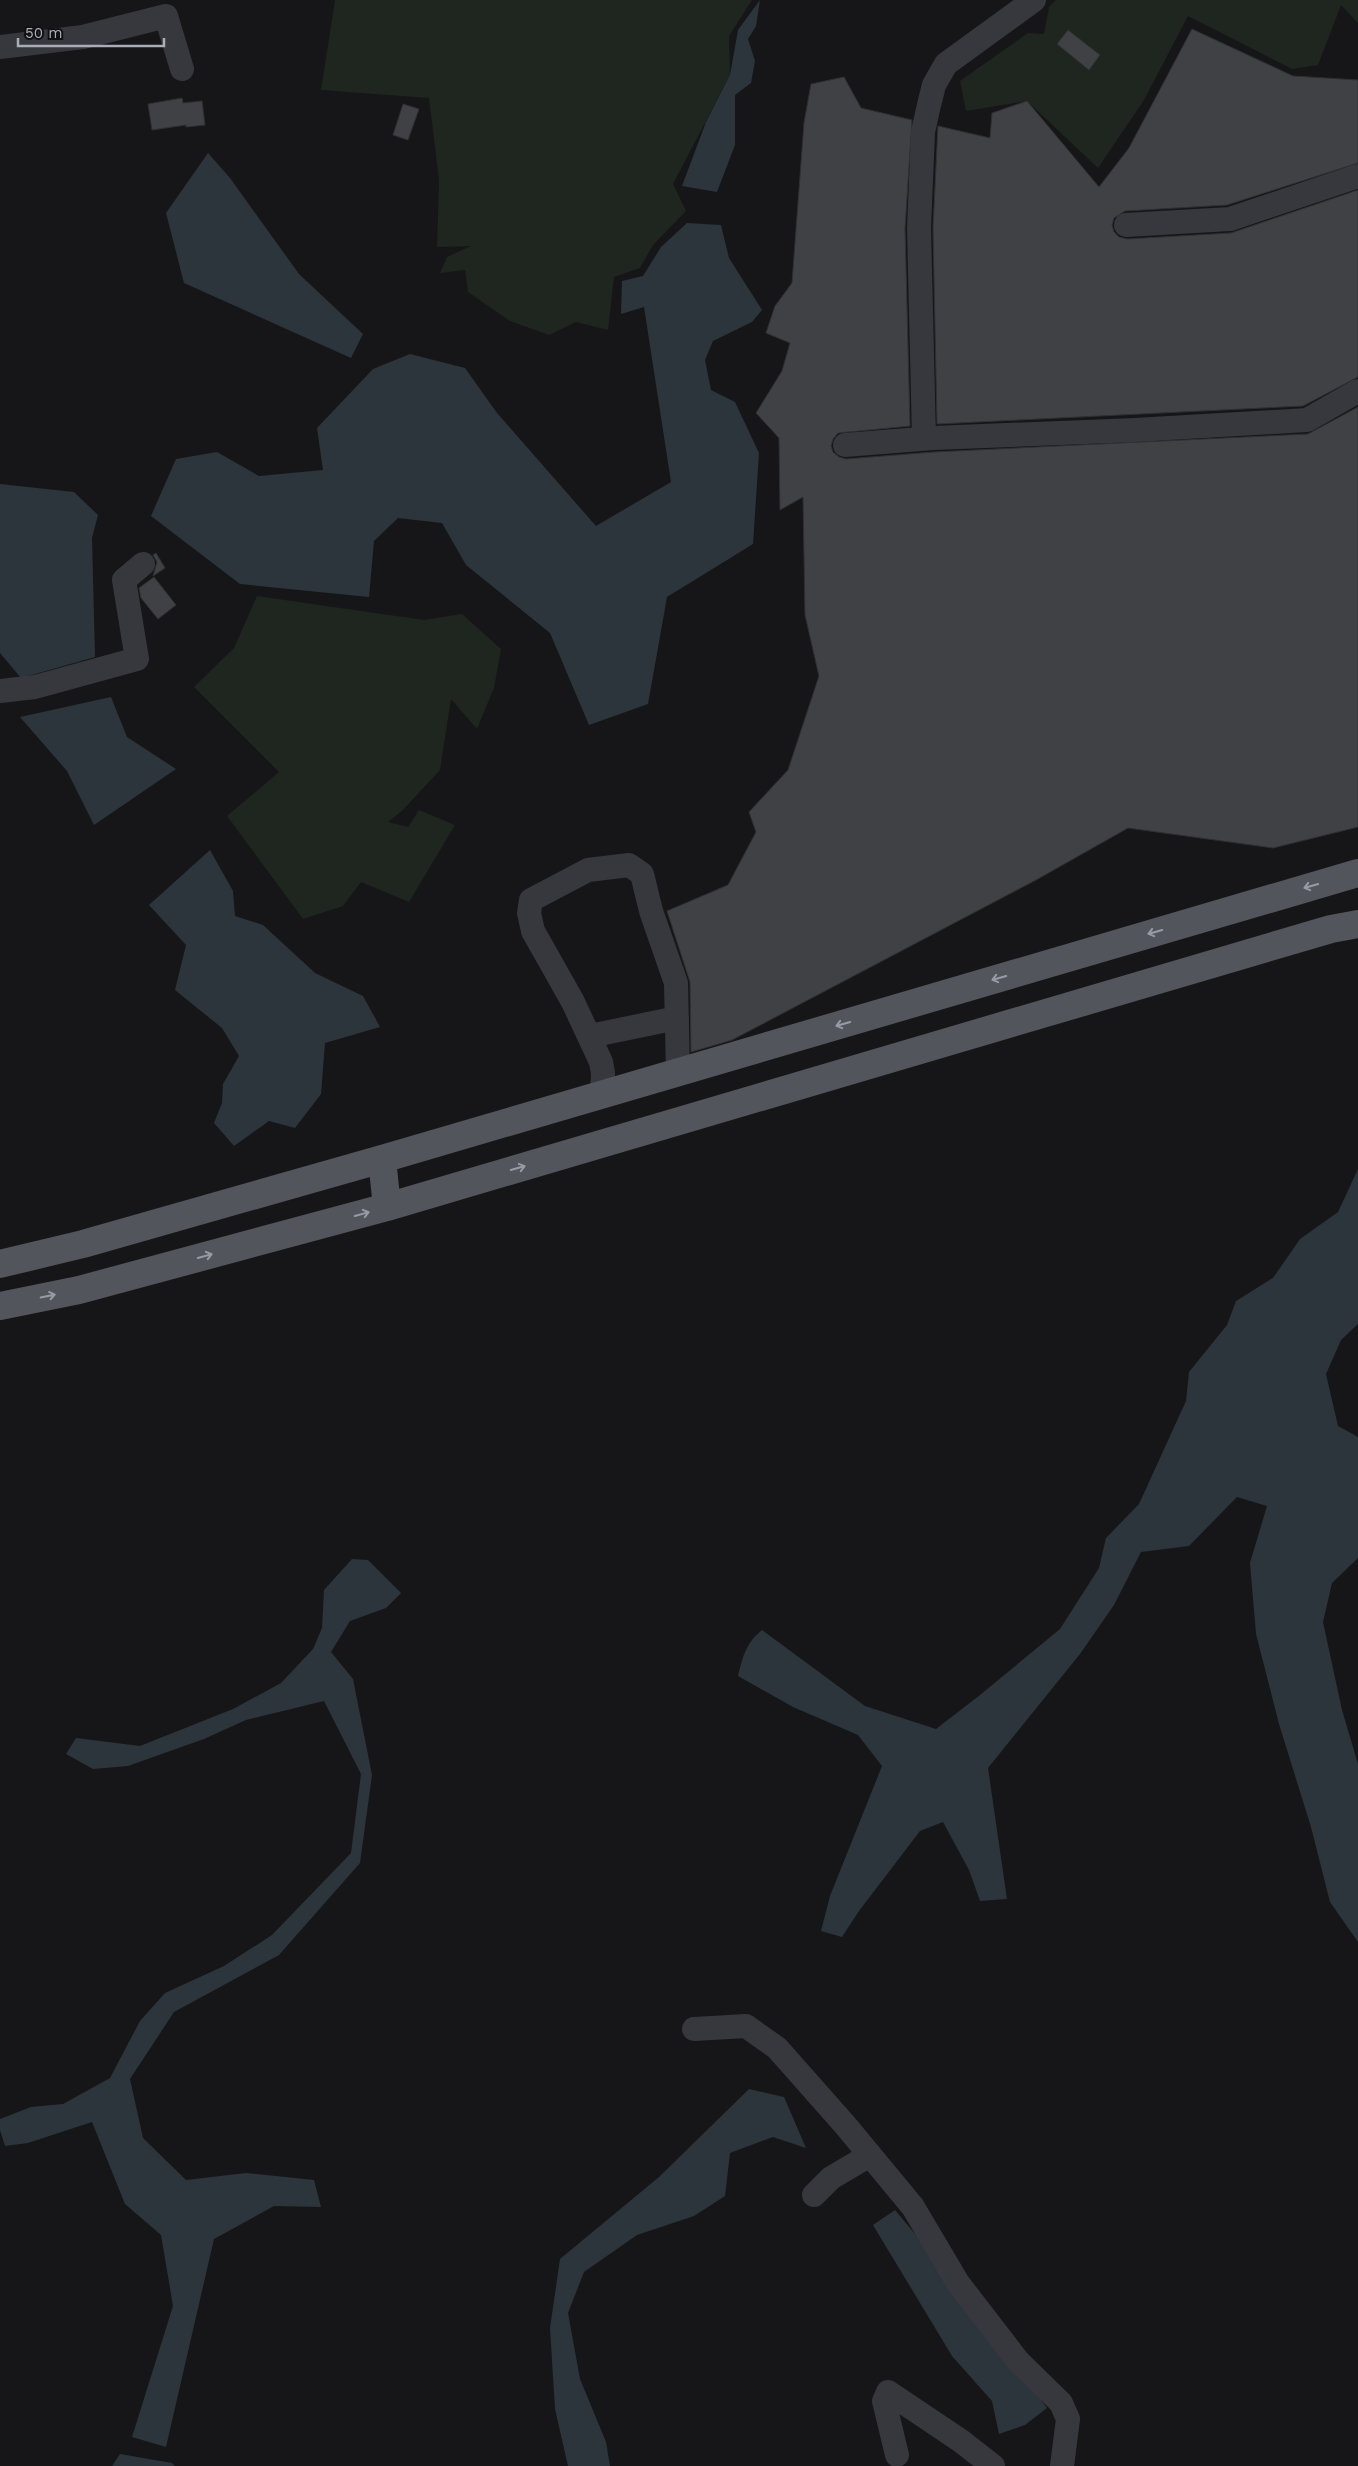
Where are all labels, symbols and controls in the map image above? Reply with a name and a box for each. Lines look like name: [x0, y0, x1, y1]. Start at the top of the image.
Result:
scale bar: [18, 15, 164, 47]
text: 50 m: [25, 24, 62, 42]
one-way arrow: [1303, 882, 1319, 892]
one-way arrow: [1148, 928, 1164, 938]
one-way arrow: [992, 973, 1008, 983]
one-way arrow: [836, 1019, 852, 1029]
one-way arrow: [510, 1163, 526, 1173]
one-way arrow: [354, 1208, 370, 1218]
one-way arrow: [197, 1251, 213, 1260]
one-way arrow: [39, 1291, 55, 1300]

